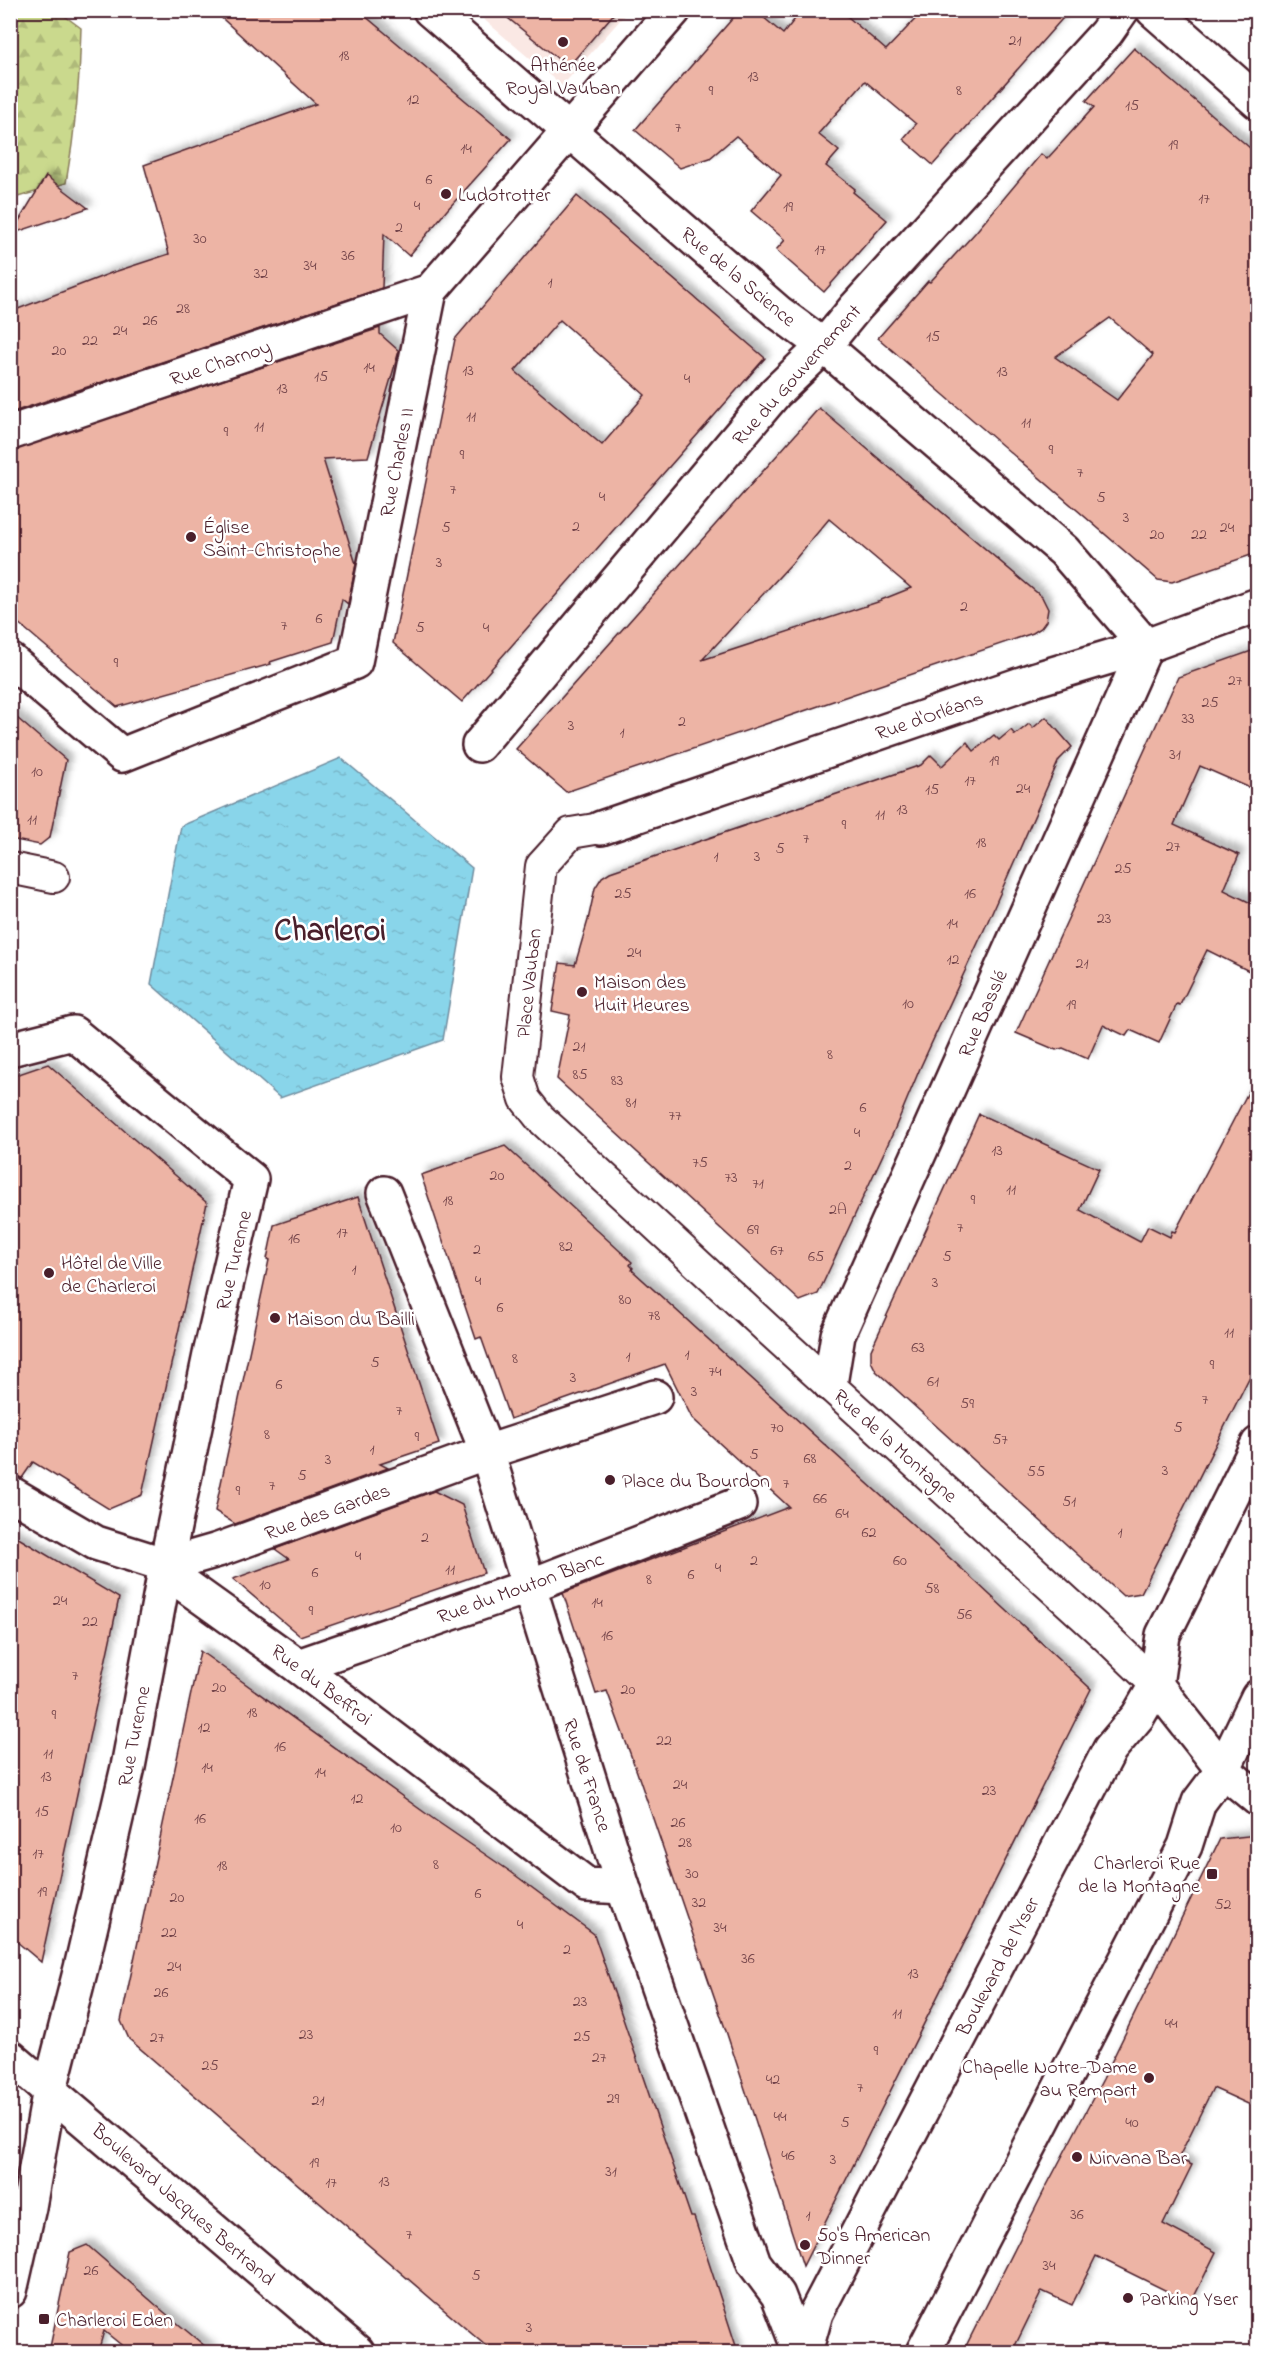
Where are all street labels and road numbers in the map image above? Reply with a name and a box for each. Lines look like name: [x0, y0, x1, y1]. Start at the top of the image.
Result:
street label: Rue de la Science: [673, 221, 801, 335]
street label: Rue du Gouvernement: [726, 298, 870, 453]
street label: Rue Charnoy: [166, 334, 275, 395]
street label: Rue Charles II: [374, 405, 423, 520]
street label: Rue d'Orléans: [872, 685, 988, 749]
street label: Place Vauban: [510, 927, 551, 1040]
street label: Rue Basslé: [952, 965, 1017, 1063]
street label: Rue Turenne: [210, 1208, 261, 1313]
street label: Rue de la Montagne: [825, 1383, 963, 1511]
street label: Rue des Gardes: [261, 1477, 395, 1549]
street label: Rue du Mouton Blanc: [434, 1546, 608, 1633]
street label: Rue du Beffroi: [264, 1638, 377, 1734]
street label: Rue Turenne: [111, 1684, 159, 1789]
street label: Rue de France: [554, 1715, 618, 1836]
street label: Boulevard de l'Yser: [950, 1892, 1048, 2043]
street label: Boulevard Jacques Bertrand: [83, 2117, 281, 2294]

